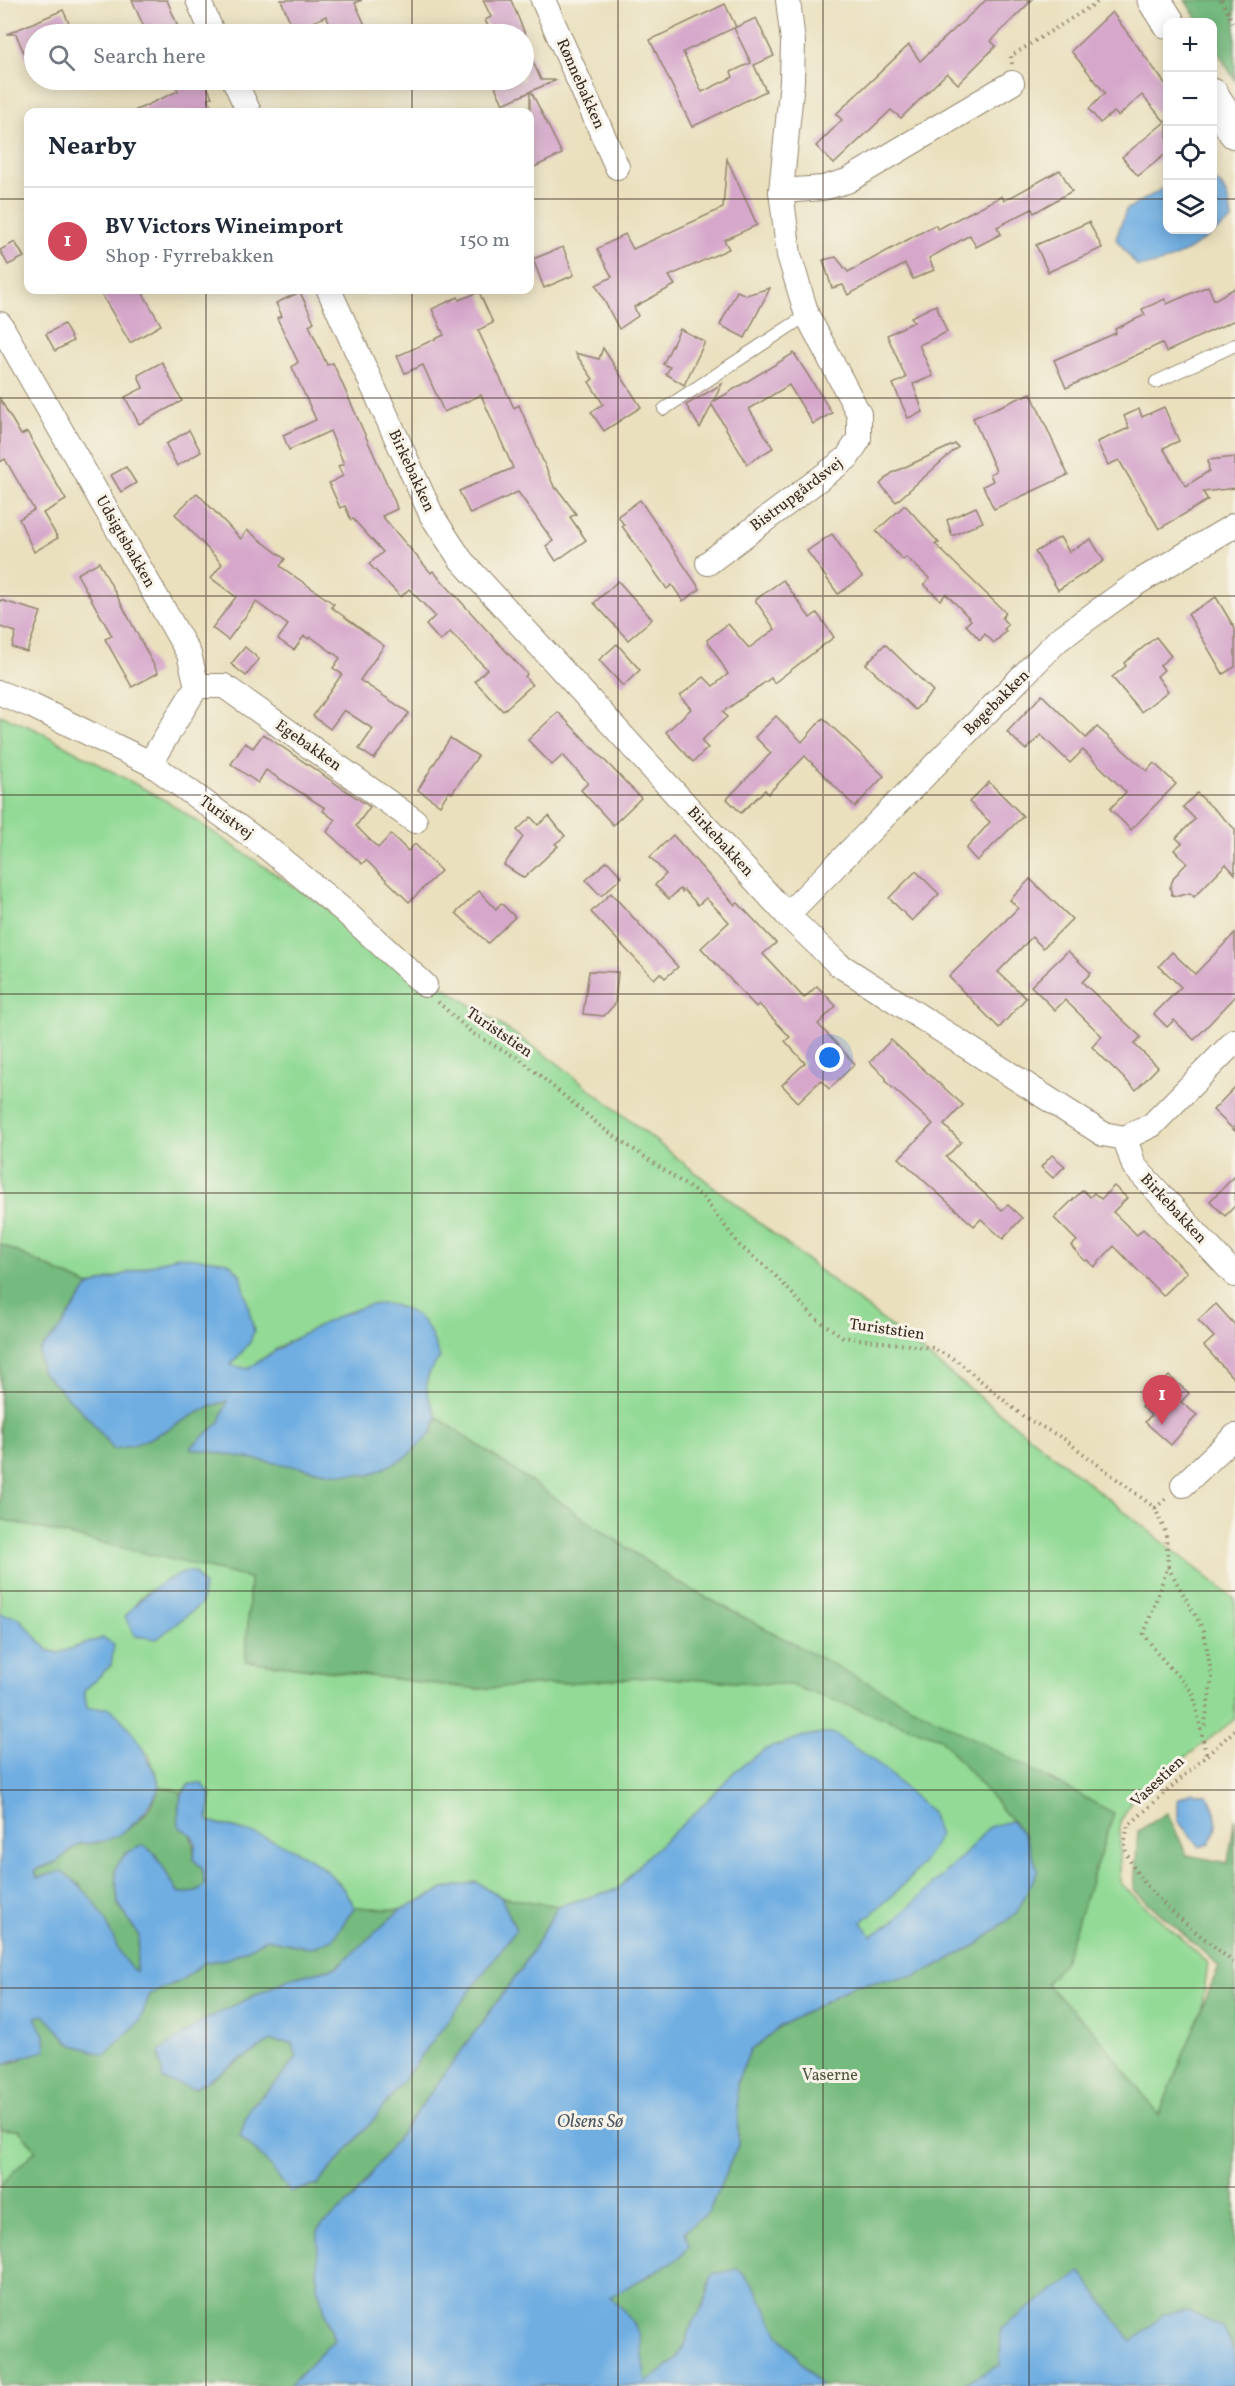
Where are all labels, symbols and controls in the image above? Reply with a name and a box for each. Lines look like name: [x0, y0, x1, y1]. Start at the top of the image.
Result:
map controls: [1163, 18, 1217, 234]
button: +: [1163, 18, 1217, 72]
search box: [24, 24, 534, 90]
street label: Rønnebakken: [550, 35, 610, 133]
icon: search: [45, 41, 78, 74]
text: Search here: [93, 42, 206, 73]
button: −: [1163, 72, 1217, 126]
button: locate: [1163, 126, 1217, 180]
text: Nearby: [48, 129, 137, 165]
button: layers: [1163, 180, 1217, 234]
text: BV Victors Wineimport: [105, 212, 343, 243]
text: 1: [63, 227, 72, 255]
text: 150 m: [459, 227, 510, 255]
text: Shop · Fyrrebakken: [105, 243, 274, 271]
street label: Birkebakken: [382, 426, 440, 516]
street label: Bistrupgårdsvej: [746, 453, 848, 537]
street label: Udsigtsbakken: [90, 492, 160, 592]
street label: Bøgebakken: [959, 665, 1035, 741]
street label: Egebakken: [270, 715, 346, 777]
street label: Turistvej: [194, 791, 258, 845]
street label: Birkebakken: [682, 802, 758, 882]
street label: Turiststien: [461, 1003, 537, 1063]
your location: [815, 1043, 844, 1072]
street label: Birkebakken: [1135, 1169, 1211, 1249]
street label: Turiststien: [848, 1314, 926, 1346]
pin: 1: [1142, 1376, 1182, 1425]
street label: Vasestien: [1126, 1751, 1190, 1813]
park label: Vaserne: [802, 2065, 858, 2087]
water label: Olsens Sø: [557, 2110, 624, 2135]

